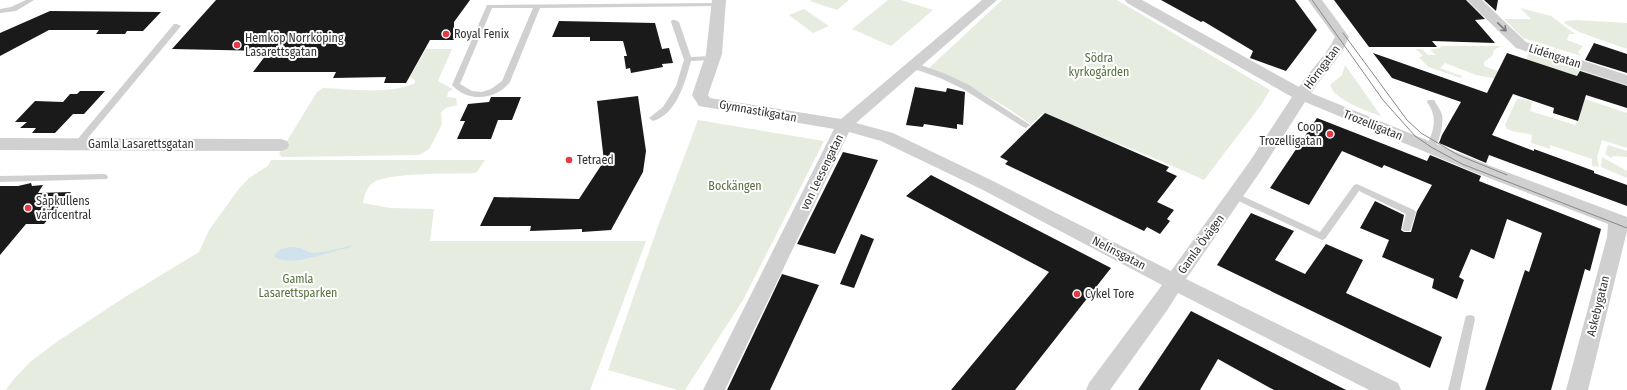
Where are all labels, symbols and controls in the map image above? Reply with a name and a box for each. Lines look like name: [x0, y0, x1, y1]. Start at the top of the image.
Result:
one-way arrow: [1497, 22, 1507, 32]
place label: Royal Fenix: [454, 27, 510, 41]
marker: Royal Fenix: [441, 29, 451, 39]
place label: Hemköp Norrköping Lasarettsgatan: [245, 31, 344, 59]
marker: Hemköp Norrköping Lasarettsgatan: [232, 40, 242, 50]
street label: Lidéngatan: [1527, 41, 1583, 71]
street label: Hörngatan: [1301, 42, 1343, 92]
park label: Södra kyrkogården: [1069, 51, 1129, 79]
street label: Gymnastikgatan: [718, 97, 798, 125]
street label: Trozelligatan: [1341, 107, 1405, 143]
place label: Coop Trozelligatan: [1259, 120, 1322, 148]
marker: Coop Trozelligatan: [1325, 129, 1335, 139]
street label: von Leesengatan: [798, 132, 846, 212]
street label: Gamla Lasarettsgatan: [88, 137, 194, 151]
place label: Tetraed: [577, 153, 614, 167]
marker: Tetraed: [564, 155, 574, 165]
park label: Bockängen: [708, 179, 762, 193]
place label: Såpkullens vårdcentral: [36, 194, 91, 222]
marker: Såpkullens vårdcentral: [23, 203, 33, 213]
street label: Gamla Övägen: [1173, 210, 1227, 276]
street label: Nelinsgatan: [1090, 234, 1148, 272]
park label: Gamla Lasarettsparken: [259, 272, 337, 300]
street label: Askebygatan: [1584, 274, 1612, 338]
place label: Cykel Tore: [1085, 287, 1134, 301]
marker: Cykel Tore: [1072, 289, 1082, 299]

